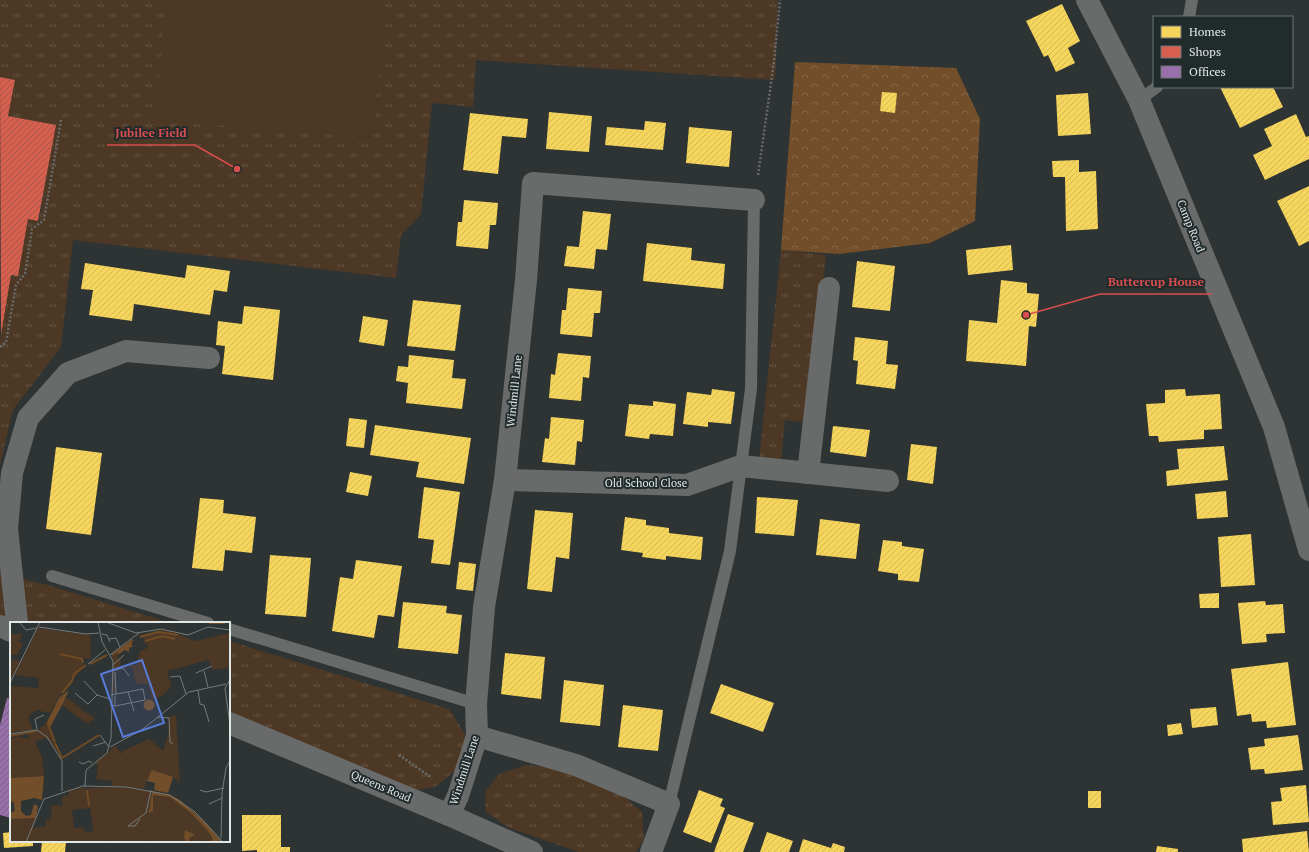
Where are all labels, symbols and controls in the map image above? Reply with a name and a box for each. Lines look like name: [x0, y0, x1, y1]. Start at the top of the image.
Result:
legend: [1153, 16, 1293, 88]
text: Homes: [1189, 24, 1226, 39]
text: Shops: [1189, 44, 1221, 59]
text: Offices: [1189, 64, 1226, 79]
callout: Jubilee Field: [107, 121, 195, 145]
text: Jubilee Field: [115, 125, 188, 140]
street label: Camp Road: [1174, 198, 1208, 254]
callout: Buttercup House: [1100, 270, 1212, 294]
text: Buttercup House: [1108, 274, 1204, 289]
street label: Windmill Lane: [503, 354, 525, 428]
street label: Old School Close: [605, 476, 688, 490]
inset map: [10, 622, 230, 842]
street label: Windmill Lane: [446, 733, 482, 806]
street label: Queens Road: [349, 767, 413, 805]

